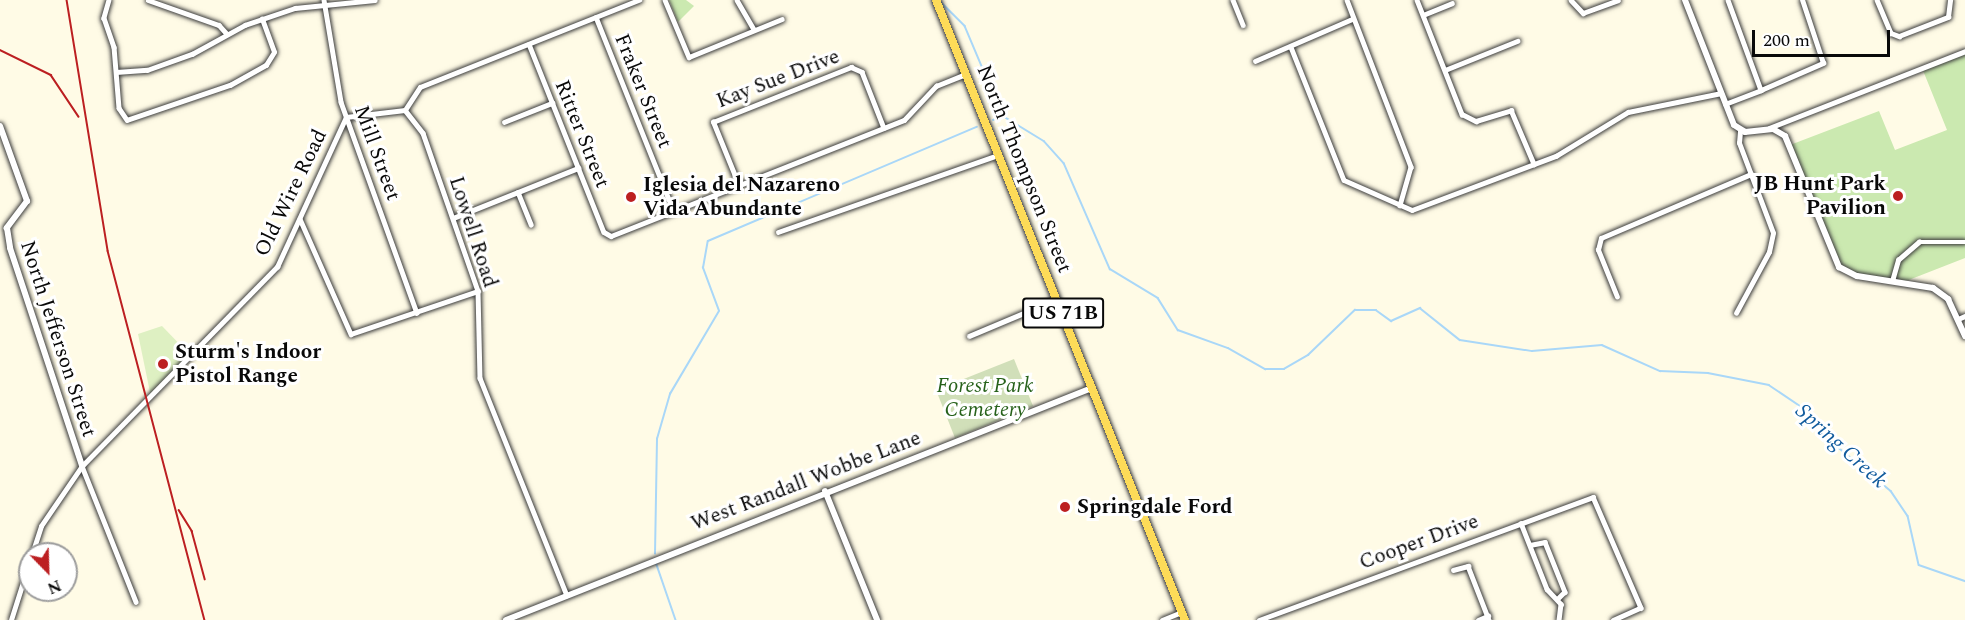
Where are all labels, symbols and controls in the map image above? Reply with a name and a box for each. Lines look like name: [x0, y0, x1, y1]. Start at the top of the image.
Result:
scale bar: [1755, 18, 1893, 56]
text: 200 m: [1763, 27, 1810, 54]
street label: Fraker Street: [609, 30, 677, 152]
street label: Kay Sue Drive: [713, 44, 843, 114]
street label: North Thompson Street: [971, 61, 1077, 277]
street label: Ritter Street: [549, 76, 615, 192]
street label: Mill Street: [348, 102, 406, 204]
street label: Old Wire Road: [249, 125, 333, 261]
place label: JB Hunt Park Pavilion: [1754, 171, 1886, 221]
place label: Iglesia del Nazareno Vida Abundante: [643, 172, 840, 222]
street label: Lowell Road: [443, 173, 503, 291]
marker: JB Hunt Park Pavilion: [1891, 189, 1905, 203]
marker: Iglesia del Nazareno Vida Abundante: [624, 190, 638, 204]
street label: North Jefferson Street: [14, 238, 102, 440]
road number: US 71B: [1021, 296, 1105, 330]
place label: Sturm's Indoor Pistol Range: [175, 339, 321, 389]
marker: Sturm's Indoor Pistol Range: [156, 357, 170, 371]
park label: Forest Park Cemetery: [937, 373, 1033, 423]
water label: Spring Creek: [1790, 398, 1892, 494]
street label: West Randall Wobbe Lane: [687, 425, 925, 537]
place label: Springdale Ford: [1077, 494, 1233, 520]
marker: Springdale Ford: [1058, 500, 1072, 514]
street label: Cooper Drive: [1356, 509, 1482, 575]
north arrow: [18, 542, 78, 602]
text: N: [44, 573, 65, 600]

